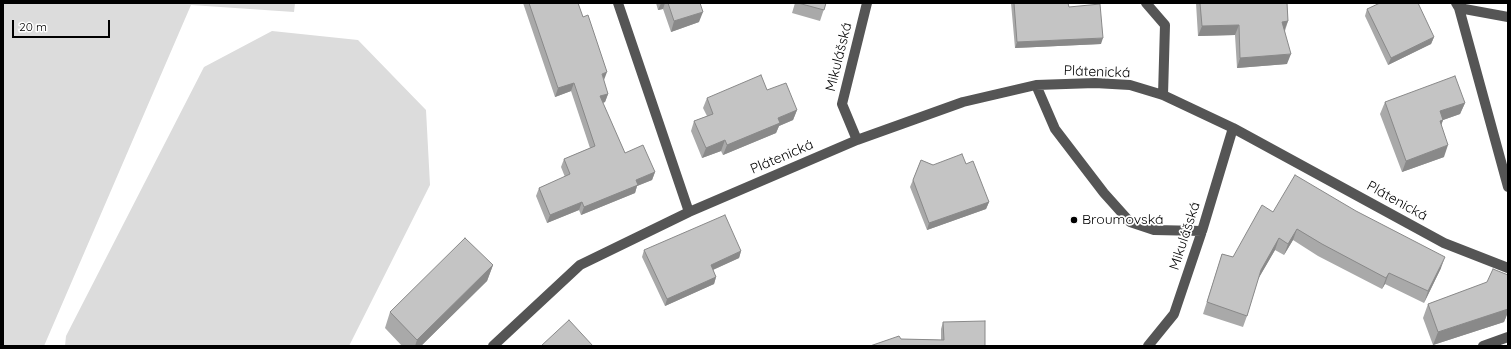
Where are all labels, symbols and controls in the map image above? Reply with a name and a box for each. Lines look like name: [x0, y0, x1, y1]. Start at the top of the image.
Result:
scale bar: [14, 12, 112, 38]
text: 20 m: [19, 19, 47, 34]
street label: Mikulášská: [822, 21, 856, 93]
street label: Plátenická: [1063, 62, 1131, 82]
street label: Plátenická: [748, 136, 816, 178]
street label: Plátenická: [1364, 177, 1430, 225]
street label: Mikulášská: [1166, 200, 1204, 272]
place label: Broumovská: [1082, 212, 1164, 228]
marker: Broumovská: [1069, 215, 1079, 225]

